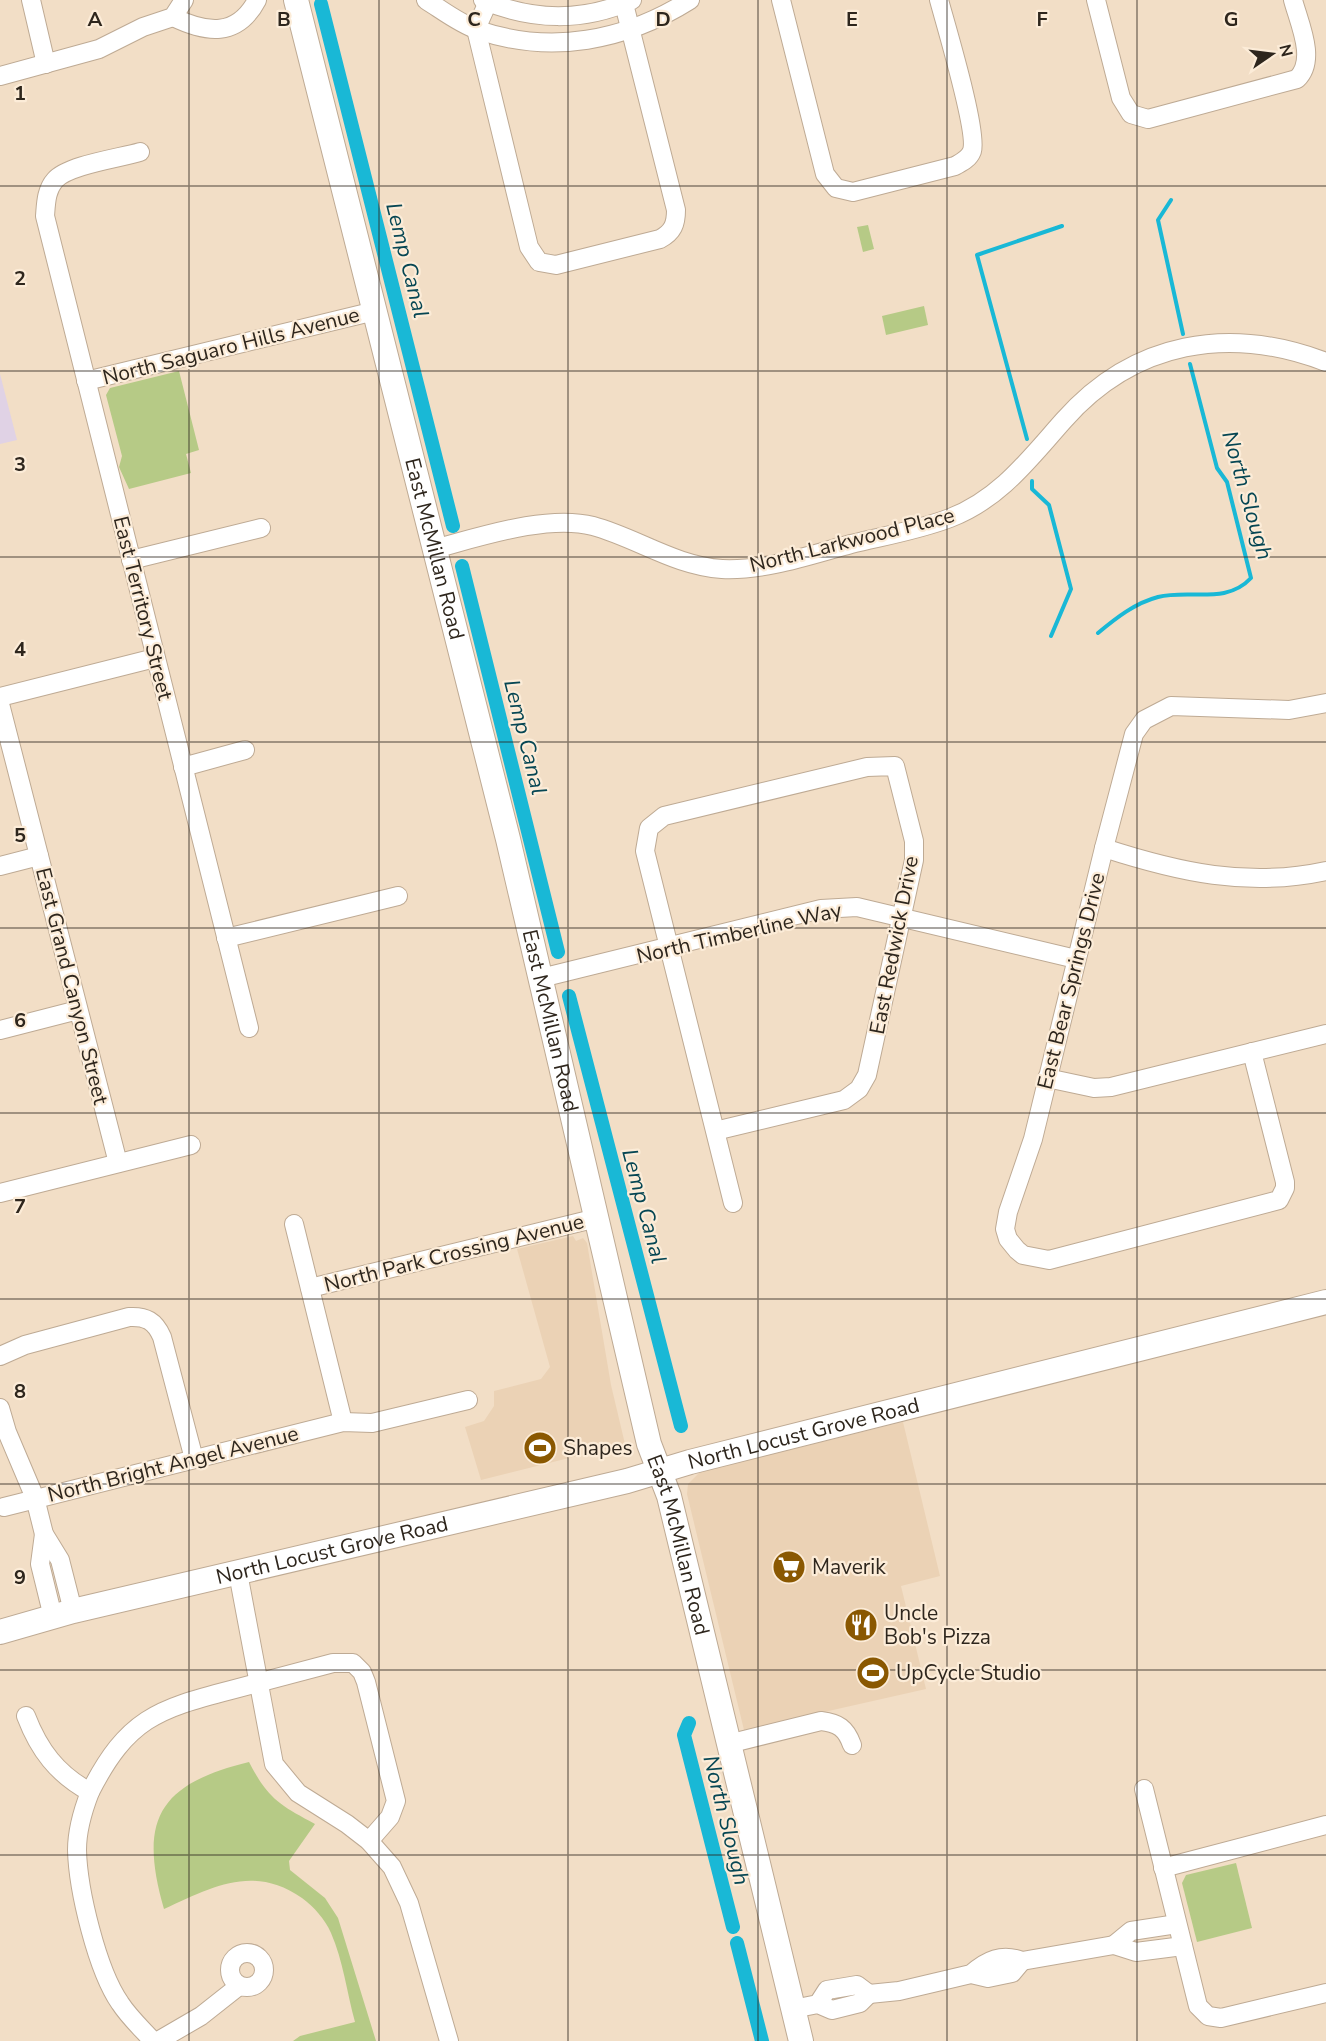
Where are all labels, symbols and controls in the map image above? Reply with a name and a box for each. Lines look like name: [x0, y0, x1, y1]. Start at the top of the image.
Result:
text: A: [88, 6, 103, 33]
text: B: [277, 6, 291, 33]
text: C: [467, 6, 481, 33]
text: D: [655, 6, 671, 33]
text: E: [846, 6, 858, 33]
text: F: [1036, 6, 1048, 33]
text: G: [1224, 6, 1238, 33]
north arrow: [1242, 24, 1302, 84]
text: N: [1273, 42, 1298, 59]
text: 1: [14, 80, 26, 107]
water label: Lemp Canal: [378, 200, 436, 321]
text: 2: [14, 265, 26, 292]
street label: North Saguaro Hills Avenue: [100, 301, 362, 391]
water label: North Slough: [1214, 427, 1280, 563]
text: 3: [14, 451, 26, 478]
street label: East McMillan Road: [398, 455, 471, 643]
street label: North Larkwood Place: [747, 501, 957, 579]
street label: East Territory Street: [107, 513, 180, 704]
text: 4: [14, 636, 26, 663]
water label: Lemp Canal: [496, 677, 554, 798]
text: 5: [14, 822, 26, 849]
street label: East Redwick Drive: [863, 853, 925, 1037]
street label: East Grand Canyon Street: [29, 865, 115, 1108]
street label: East Bear Springs Drive: [1031, 870, 1111, 1092]
street label: North Timberline Way: [634, 896, 845, 970]
street label: East McMillan Road: [516, 927, 585, 1115]
text: 6: [14, 1007, 26, 1034]
water label: Lemp Canal: [614, 1146, 674, 1267]
text: 7: [14, 1193, 26, 1220]
street label: North Park Crossing Avenue: [321, 1207, 587, 1299]
text: 8: [14, 1378, 26, 1405]
street label: North Locust Grove Road: [685, 1391, 922, 1476]
street label: North Bright Angel Avenue: [45, 1419, 301, 1509]
sports icon: Shapes: [522, 1430, 558, 1466]
place label: Shapes: [563, 1434, 633, 1462]
street label: East McMillan Road: [640, 1450, 716, 1638]
street label: North Locust Grove Road: [213, 1509, 451, 1591]
supermarket icon: Maverik: [771, 1549, 807, 1585]
place label: Maverik: [812, 1553, 886, 1581]
text: 9: [14, 1564, 26, 1591]
place label: Uncle Bob's Pizza: [884, 1599, 991, 1651]
restaurant icon: Uncle Bob's Pizza: [843, 1607, 879, 1643]
sports icon: UpCycle Studio: [855, 1655, 891, 1691]
place label: UpCycle Studio: [896, 1659, 1041, 1687]
water label: North Slough: [695, 1752, 757, 1888]

